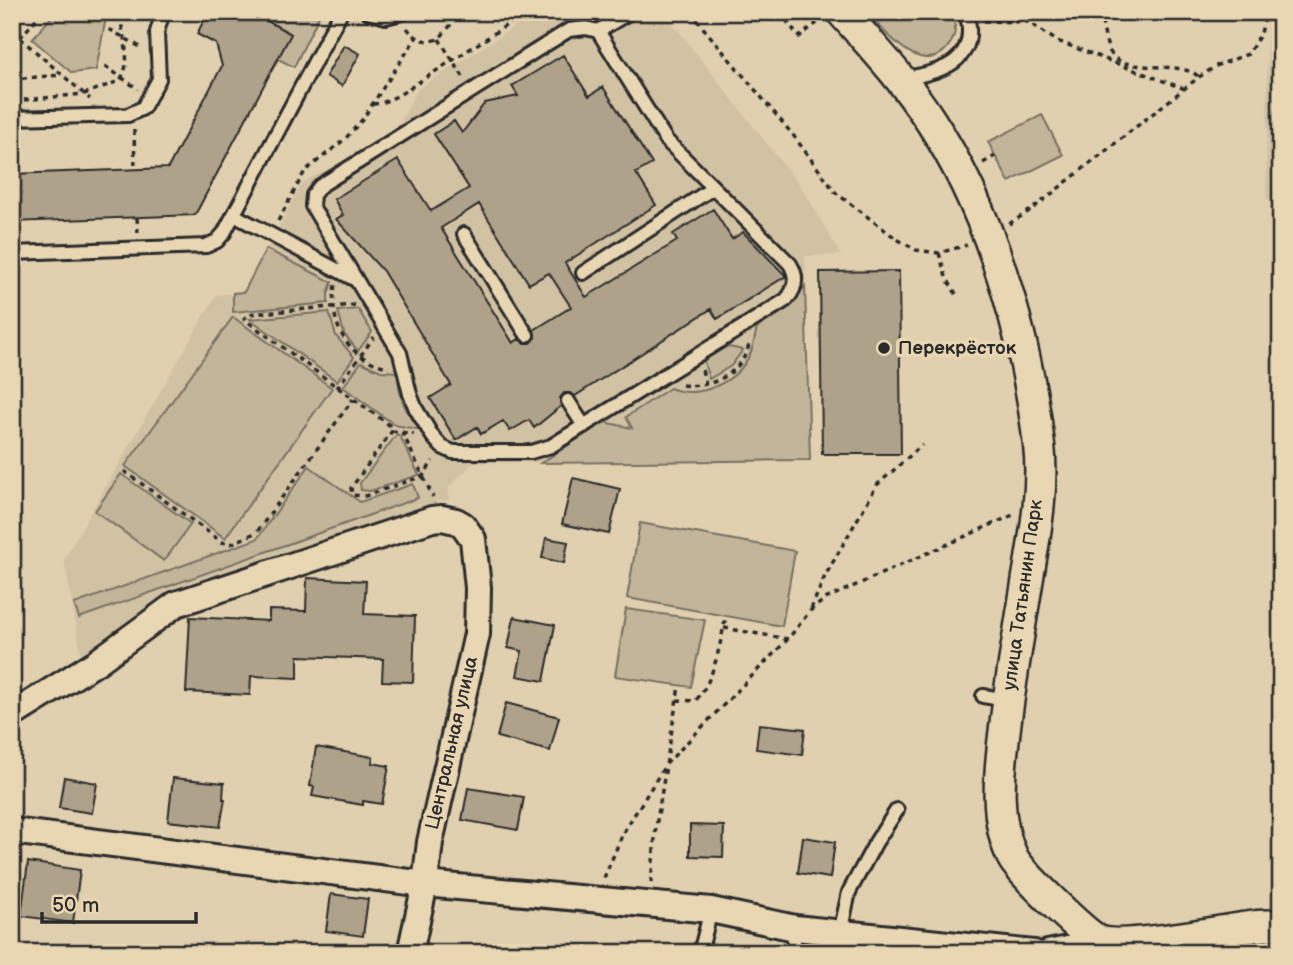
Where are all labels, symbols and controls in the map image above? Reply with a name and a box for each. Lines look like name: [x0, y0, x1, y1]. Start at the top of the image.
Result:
place label: Перекрёсток: [898, 337, 1017, 360]
marker: Перекрёсток: [876, 340, 892, 356]
street label: улица Татьянин Парк: [998, 498, 1048, 692]
street label: Центральная улица: [421, 654, 483, 832]
scale bar: [42, 881, 196, 925]
text: 50 m: [52, 893, 99, 918]

